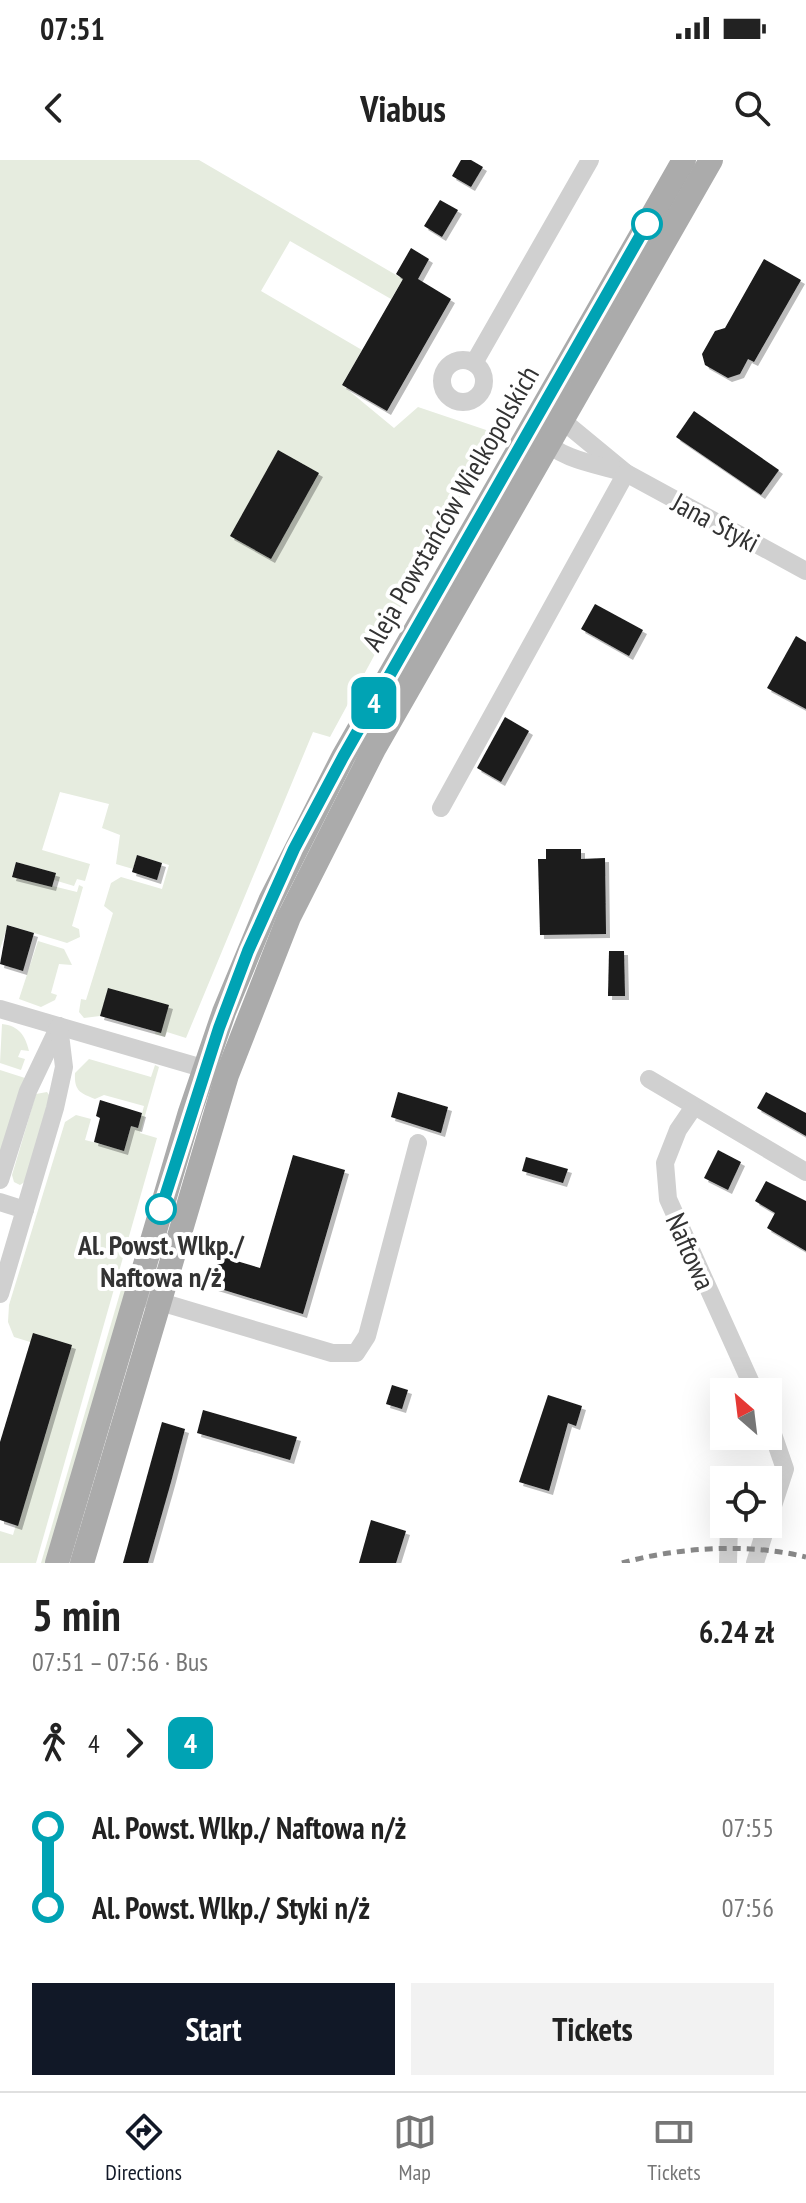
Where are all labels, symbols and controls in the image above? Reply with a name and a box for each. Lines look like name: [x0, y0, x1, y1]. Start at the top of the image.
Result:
text: 07:51: [40, 9, 105, 48]
text: Viabus: [360, 85, 446, 132]
icon: back: [32, 86, 76, 130]
icon: search: [730, 86, 774, 130]
unlabelled marker: [632, 209, 662, 239]
street label: Aleja Powstańców Wielkopolskich: [353, 359, 547, 657]
street label: Jana Styki: [665, 483, 766, 560]
line badge: 4: [348, 677, 400, 729]
text: 4: [367, 684, 381, 721]
marker: Al. Powst. Wlkp./ Naftowa n/ż: [146, 1194, 176, 1224]
street label: Naftowa: [658, 1207, 724, 1295]
place label: Al. Powst. Wlkp./ Naftowa n/ż: [77, 1226, 245, 1295]
north arrow: [710, 1378, 782, 1450]
map controls: [710, 1378, 782, 1538]
button: locate: [710, 1466, 782, 1538]
text: 5 min: [32, 1586, 121, 1643]
text: 6.24 zł: [699, 1612, 774, 1651]
text: 07:51 – 07:56 · Bus: [32, 1645, 208, 1678]
icon: walk: [32, 1721, 76, 1765]
icon: forward: [112, 1721, 156, 1765]
text: 4: [184, 1724, 197, 1761]
text: 4: [88, 1727, 100, 1760]
text: Al. Powst. Wlkp./ Naftowa n/ż: [92, 1808, 406, 1847]
text: 07:55: [722, 1811, 774, 1844]
text: Al. Powst. Wlkp./ Styki n/ż: [92, 1888, 370, 1927]
text: 07:56: [722, 1891, 774, 1924]
button: Start: [32, 1983, 395, 2075]
button: Tickets: [411, 1983, 774, 2075]
tab: Directions: [105, 2110, 182, 2186]
tab: Map: [393, 2110, 437, 2186]
tab: Tickets: [647, 2110, 701, 2186]

